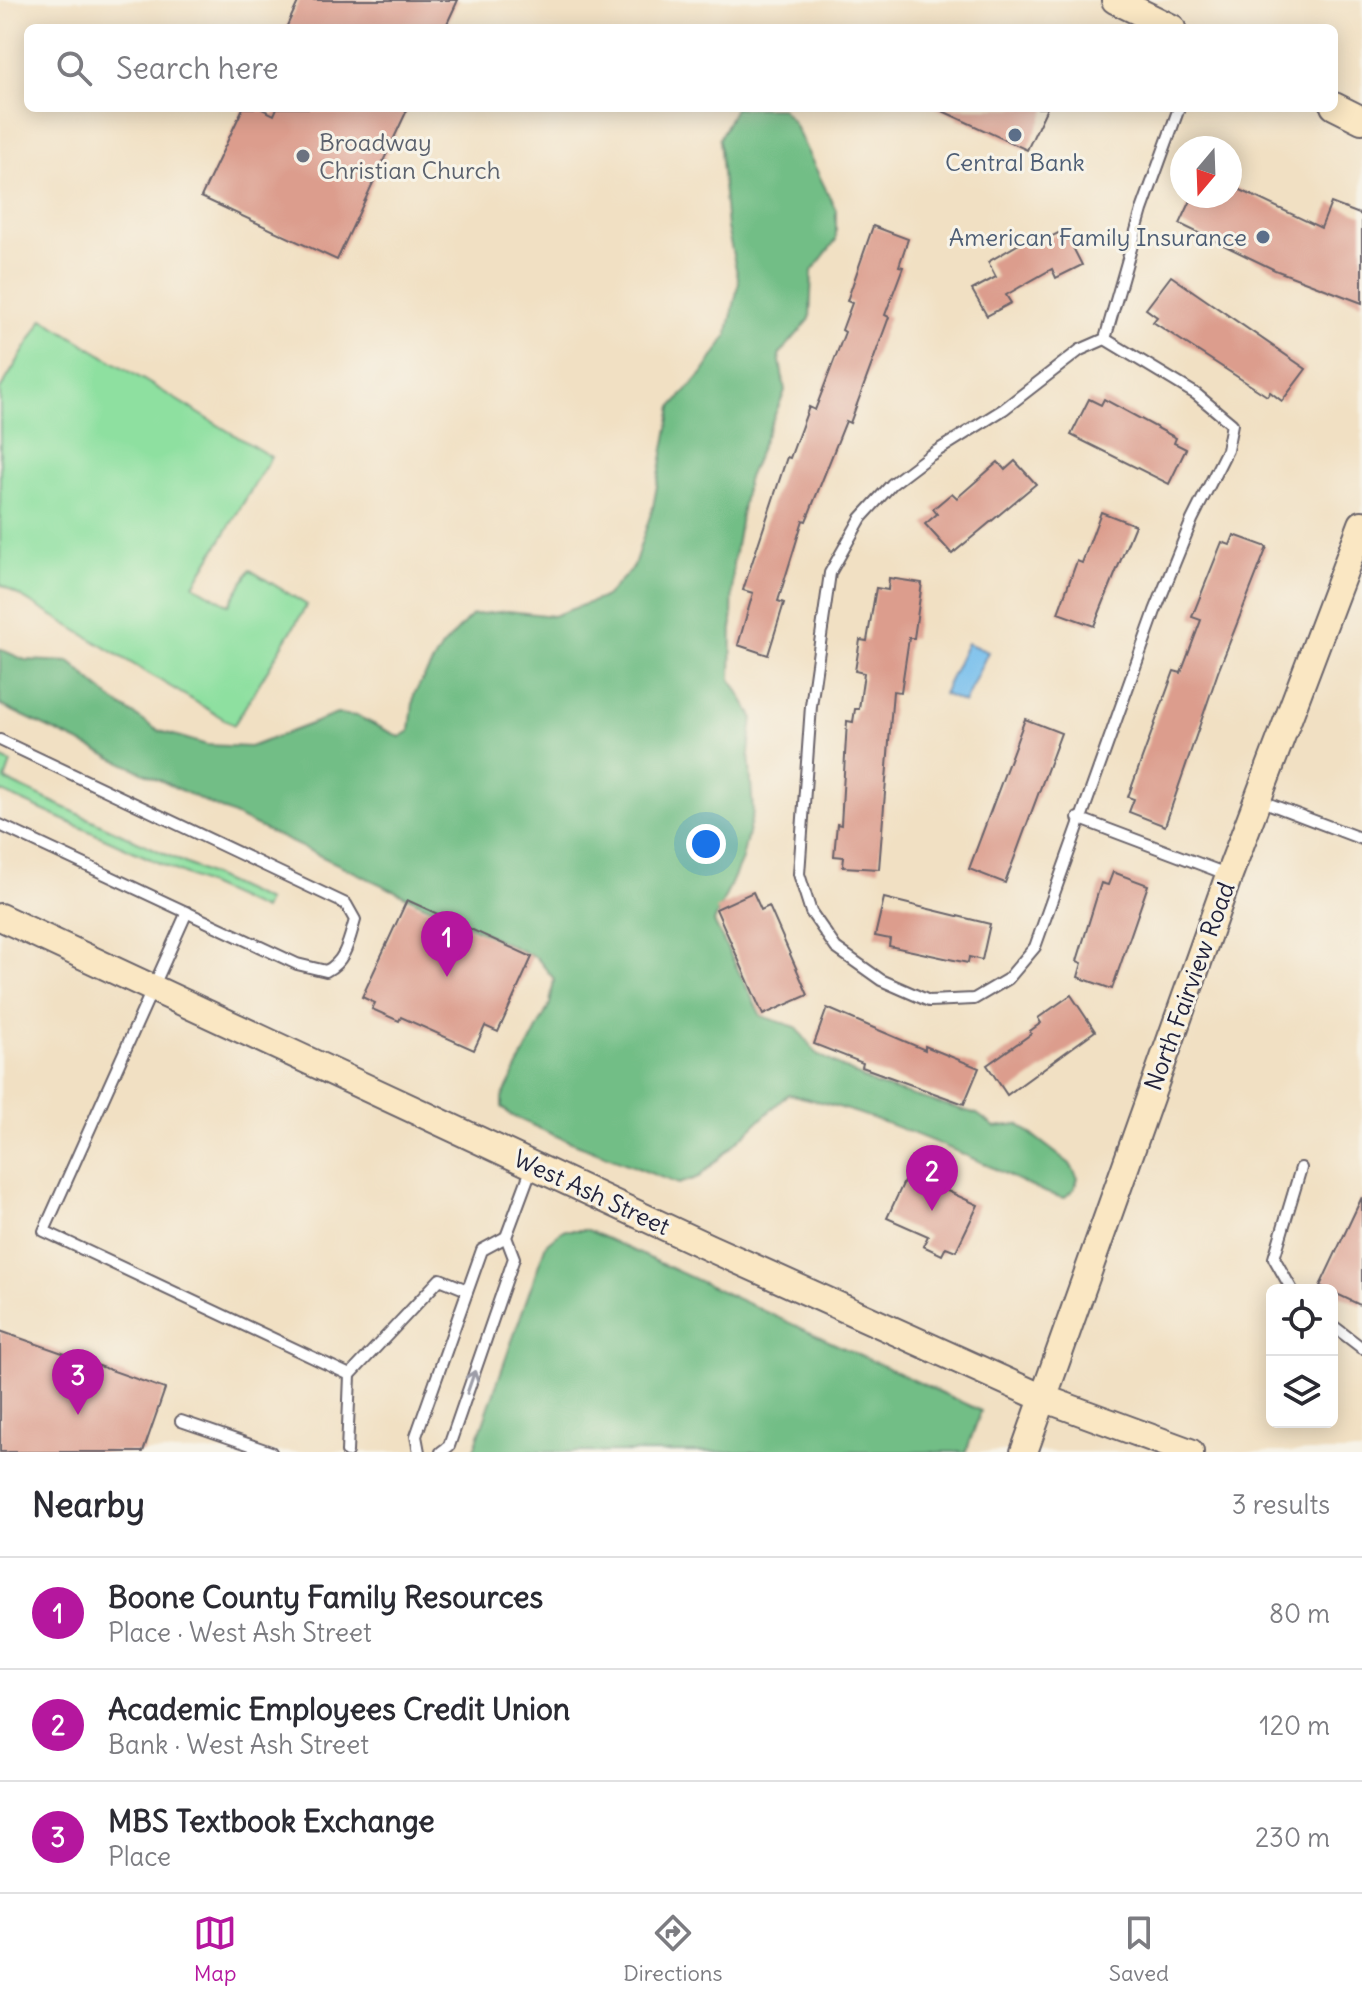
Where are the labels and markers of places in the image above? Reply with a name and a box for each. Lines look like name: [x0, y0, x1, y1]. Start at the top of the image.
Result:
marker: Central Bank: [1006, 126, 1024, 144]
place label: Broadway Christian Church: [319, 127, 501, 185]
marker: Broadway Christian Church: [294, 147, 312, 165]
place label: Central Bank: [945, 147, 1085, 177]
place label: American Family Insurance: [949, 222, 1247, 252]
marker: American Family Insurance: [1254, 228, 1272, 246]
pin: 1: [421, 911, 473, 977]
pin: 2: [906, 1145, 958, 1211]
pin: 3: [52, 1349, 104, 1415]

